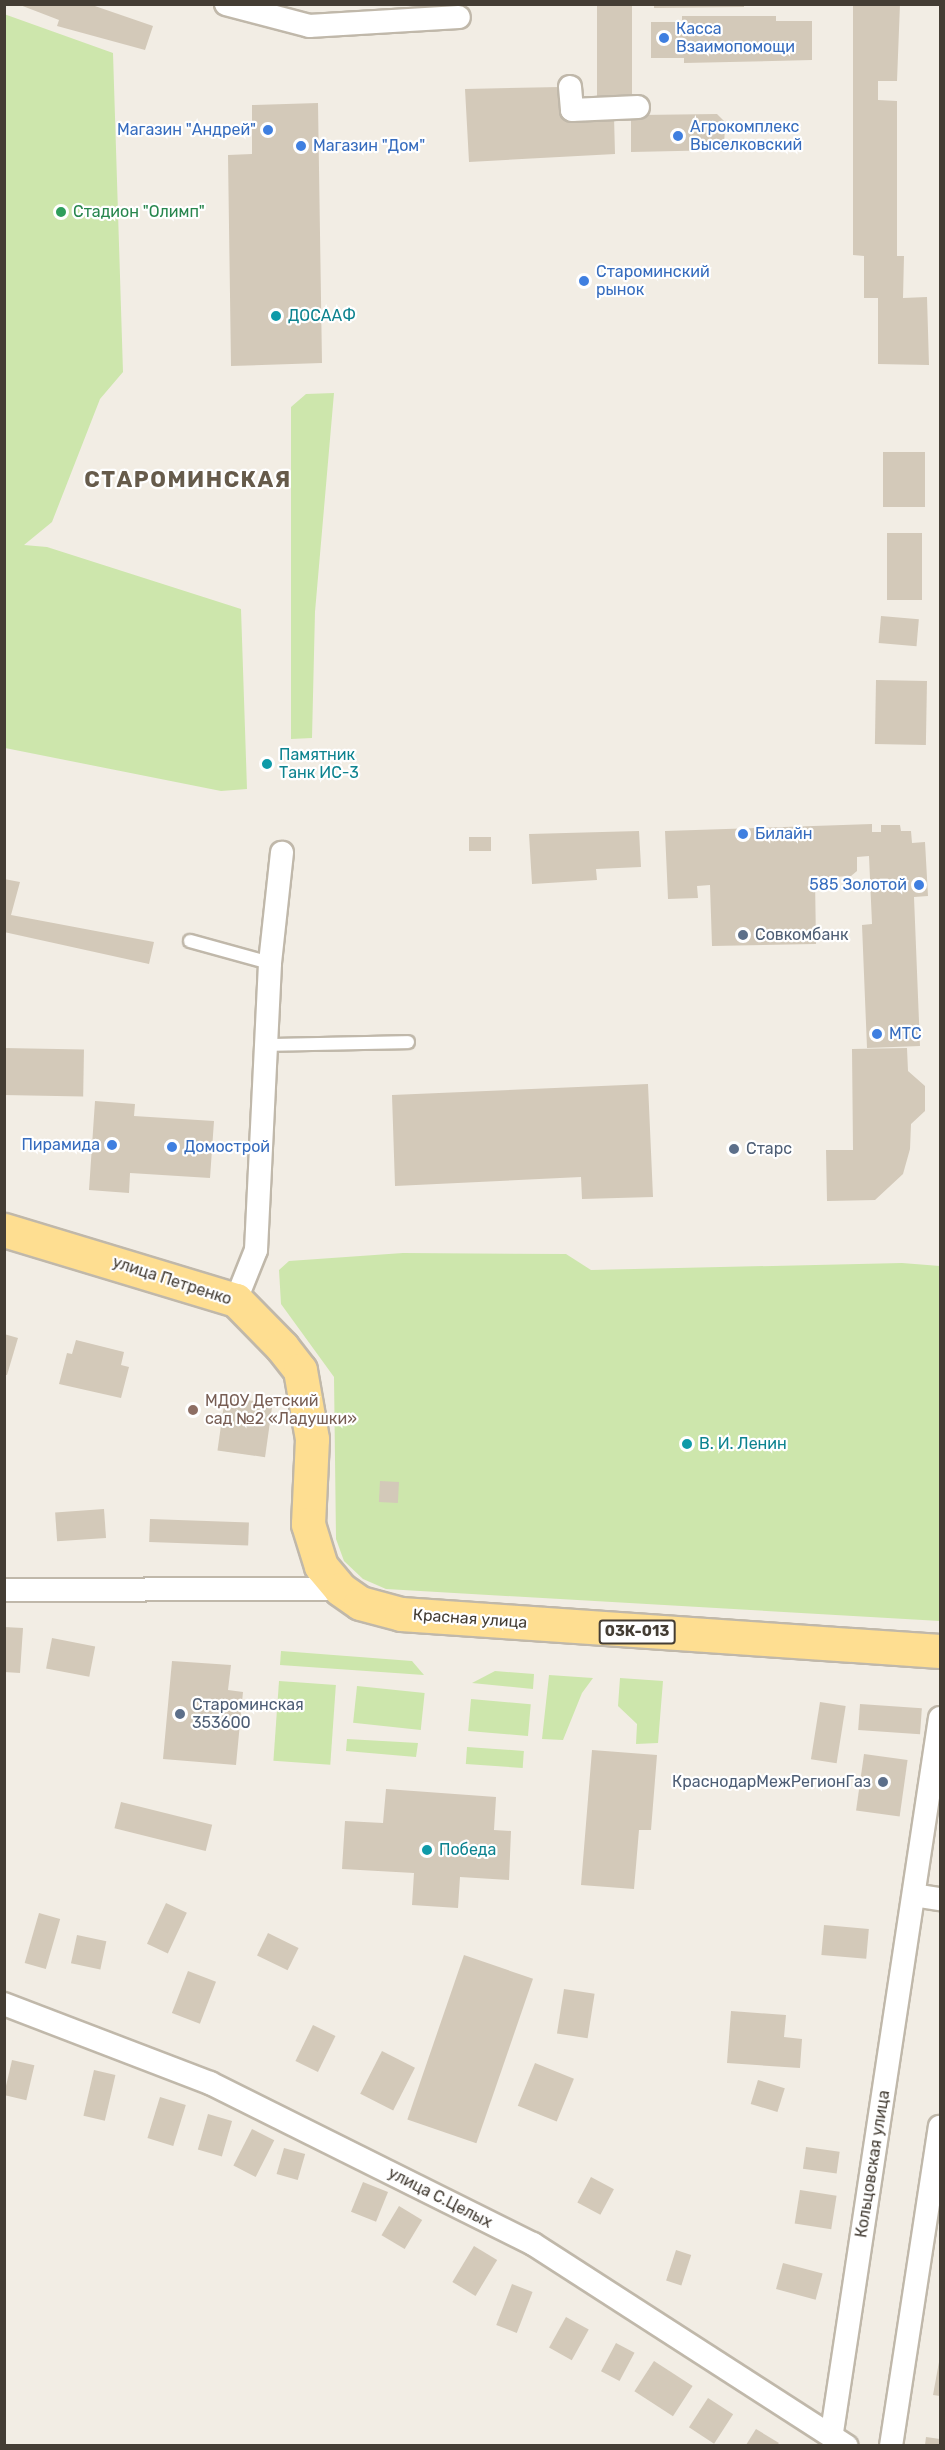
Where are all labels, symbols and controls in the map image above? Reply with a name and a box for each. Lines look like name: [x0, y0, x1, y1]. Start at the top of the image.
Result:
place label: Касса Взаимопомощи: [676, 19, 795, 57]
marker: Касса Взаимопомощи: [657, 31, 671, 45]
place label: Агрокомплекс Выселковский: [690, 117, 802, 155]
place label: Магазин "Андрей": [117, 120, 256, 140]
marker: Магазин "Андрей": [261, 123, 275, 137]
marker: Агрокомплекс Выселковский: [671, 129, 685, 143]
place label: Магазин "Дом": [313, 136, 425, 156]
marker: Магазин "Дом": [294, 139, 308, 153]
place label: Стадион "Олимп": [73, 202, 205, 222]
marker: Стадион "Олимп": [54, 205, 68, 219]
place label: Староминский рынок: [596, 262, 710, 300]
marker: Староминский рынок: [577, 274, 591, 288]
place label: ДОСААФ: [288, 306, 356, 326]
marker: ДОСААФ: [269, 309, 283, 323]
district label: СТАРОМИНСКАЯ: [84, 467, 292, 493]
place label: Памятник Танк ИС-3: [279, 745, 359, 783]
marker: Памятник Танк ИС-3: [260, 757, 274, 771]
place label: Билайн: [755, 824, 813, 844]
marker: Билайн: [736, 827, 750, 841]
place label: 585 Золотой: [809, 875, 907, 895]
marker: 585 Золотой: [912, 878, 926, 892]
place label: Совкомбанк: [755, 925, 849, 945]
marker: Совкомбанк: [736, 928, 750, 942]
place label: МТС: [889, 1024, 922, 1044]
marker: МТС: [870, 1027, 884, 1041]
place label: Пирамида: [21, 1135, 100, 1155]
place label: Домострой: [184, 1137, 270, 1157]
marker: Пирамида: [105, 1138, 119, 1152]
place label: Старс: [746, 1139, 792, 1159]
marker: Домострой: [165, 1140, 179, 1154]
marker: Старс: [727, 1142, 741, 1156]
street label: улица Петренко: [110, 1253, 234, 1309]
place label: МДОУ Детский сад №2 «Ладушки»: [205, 1391, 357, 1429]
marker: МДОУ Детский сад №2 «Ладушки»: [186, 1403, 200, 1417]
place label: В. И. Ленин: [699, 1434, 787, 1454]
marker: В. И. Ленин: [680, 1437, 694, 1451]
street label: Красная улица: [412, 1605, 528, 1633]
road number: 03К-013: [598, 1620, 676, 1644]
place label: Староминская 353600: [192, 1695, 304, 1733]
marker: Староминская 353600: [173, 1707, 187, 1721]
place label: КраснодарМежРегионГаз: [672, 1772, 871, 1792]
marker: КраснодарМежРегионГаз: [876, 1775, 890, 1789]
place label: Победа: [439, 1840, 496, 1860]
marker: Победа: [420, 1843, 434, 1857]
street label: Кольцовская улица: [852, 2089, 894, 2239]
street label: улица С.Целых: [385, 2163, 495, 2233]

